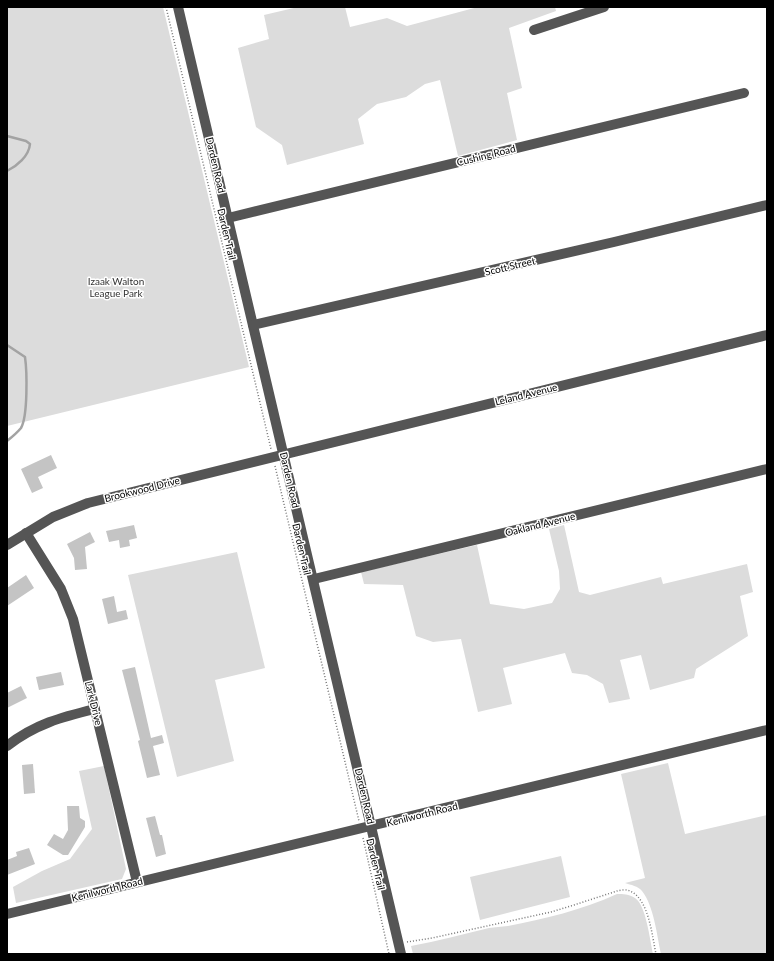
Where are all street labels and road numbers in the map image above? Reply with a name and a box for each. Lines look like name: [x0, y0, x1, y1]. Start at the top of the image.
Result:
street label: Darden Road: [204, 136, 228, 194]
street label: Cushing Road: [455, 142, 517, 168]
street label: Darden Trail: [215, 207, 239, 261]
street label: Scott Street: [484, 254, 537, 278]
street label: Leland Avenue: [494, 380, 558, 408]
street label: Darden Road: [278, 451, 302, 509]
street label: Brookwood Drive: [103, 474, 181, 504]
street label: Oakland Avenue: [504, 509, 576, 539]
street label: Darden Trail: [290, 522, 314, 576]
street label: Lark Drive: [83, 680, 105, 726]
street label: Darden Road: [353, 767, 377, 825]
street label: Kenilworth Road: [385, 799, 459, 829]
street label: Darden Trail: [364, 837, 388, 891]
street label: Kenilworth Road: [70, 874, 144, 904]

